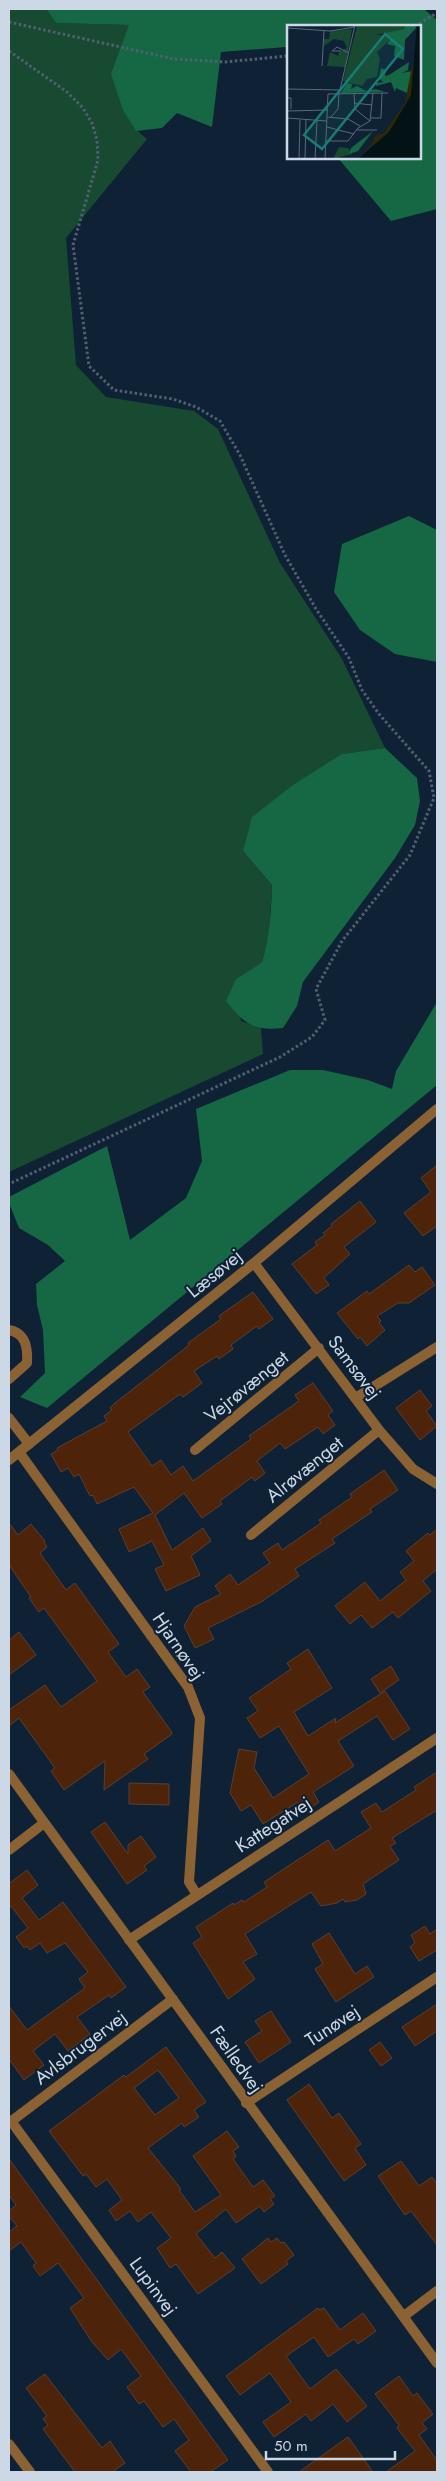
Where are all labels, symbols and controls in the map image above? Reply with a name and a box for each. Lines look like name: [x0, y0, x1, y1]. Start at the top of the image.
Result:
inset map: [287, 25, 421, 159]
street label: Læsøvej: [181, 1243, 248, 1304]
street label: Samsøvej: [321, 1329, 388, 1405]
street label: Vejrøvænget: [198, 1344, 295, 1429]
street label: Alrøvænget: [260, 1429, 349, 1509]
street label: Hjarnøvej: [146, 1607, 211, 1686]
street label: Kattegatvej: [230, 1790, 317, 1859]
street label: Tunøvej: [300, 1998, 365, 2053]
street label: Avlsbrugervej: [28, 2004, 132, 2091]
street label: Fælledvej: [203, 2020, 270, 2099]
street label: Lupinvej: [123, 2251, 184, 2321]
scale bar: [266, 2428, 395, 2460]
text: 50 m: [274, 2435, 308, 2457]

